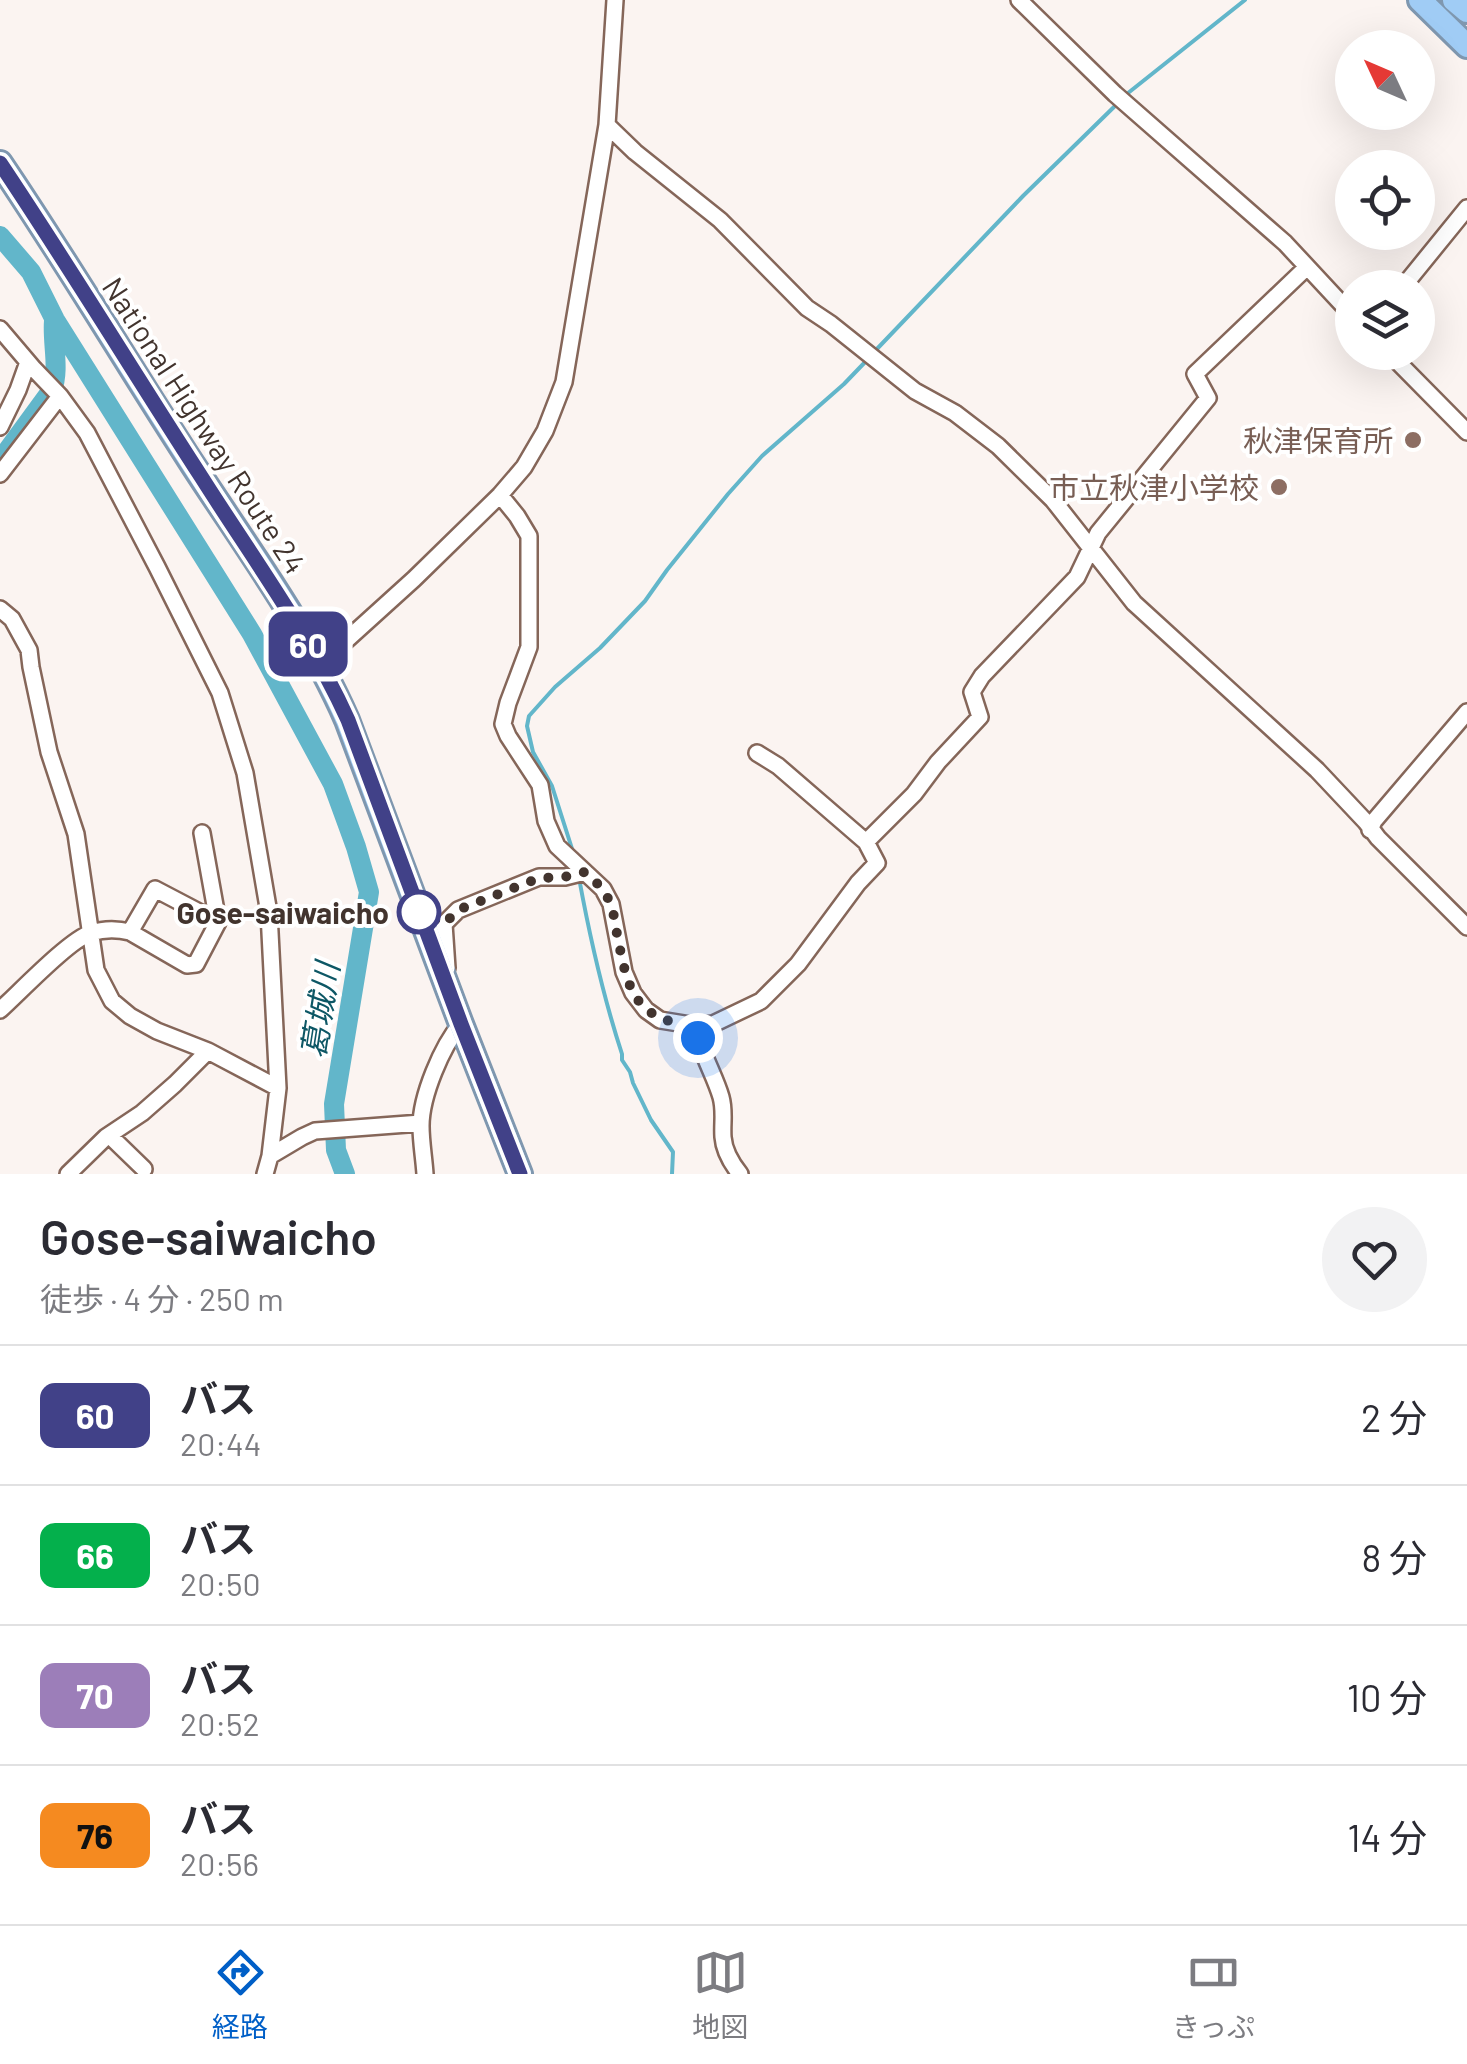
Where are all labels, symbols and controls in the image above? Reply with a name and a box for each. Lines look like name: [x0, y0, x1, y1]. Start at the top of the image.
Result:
north arrow: [1335, 30, 1435, 130]
map controls: [1335, 30, 1435, 370]
button: locate: [1335, 150, 1435, 250]
street label: National Highway Route 24: [96, 270, 314, 580]
button: layers: [1335, 270, 1435, 370]
place label: 秋津保育所: [1243, 422, 1393, 458]
marker: 秋津保育所: [1402, 429, 1424, 451]
place label: 市立秋津小学校: [1049, 469, 1259, 505]
marker: 市立秋津小学校: [1268, 476, 1290, 498]
line badge: 60: [263, 612, 353, 676]
text: 60: [289, 623, 327, 665]
marker: Gose-saiwaicho: [398, 891, 440, 933]
place label: Gose-saiwaicho: [176, 894, 389, 930]
water label: 葛城川: [293, 957, 346, 1060]
your location: [673, 1013, 723, 1063]
text: Gose-saiwaicho: [40, 1207, 377, 1265]
button: heart: [1322, 1207, 1427, 1312]
text: 徒歩 · 4 分 · 250 m: [40, 1279, 284, 1317]
text: バス: [180, 1375, 256, 1421]
text: 60: [76, 1394, 114, 1436]
text: 2 分: [1361, 1394, 1427, 1440]
text: 20:44: [180, 1424, 261, 1462]
text: バス: [180, 1515, 256, 1561]
text: 66: [76, 1534, 114, 1576]
text: 8 分: [1362, 1534, 1427, 1580]
text: 20:50: [180, 1564, 261, 1602]
text: バス: [180, 1655, 256, 1701]
text: 70: [76, 1674, 114, 1716]
text: 10 分: [1347, 1674, 1427, 1720]
text: 20:52: [180, 1704, 260, 1742]
text: バス: [180, 1795, 256, 1841]
text: 76: [77, 1814, 113, 1856]
text: 14 分: [1347, 1814, 1427, 1860]
text: 20:56: [180, 1844, 259, 1882]
tab: 経路: [212, 1945, 268, 2045]
tab: 地図: [692, 1945, 748, 2045]
tab: きっぷ: [1172, 1945, 1255, 2045]

